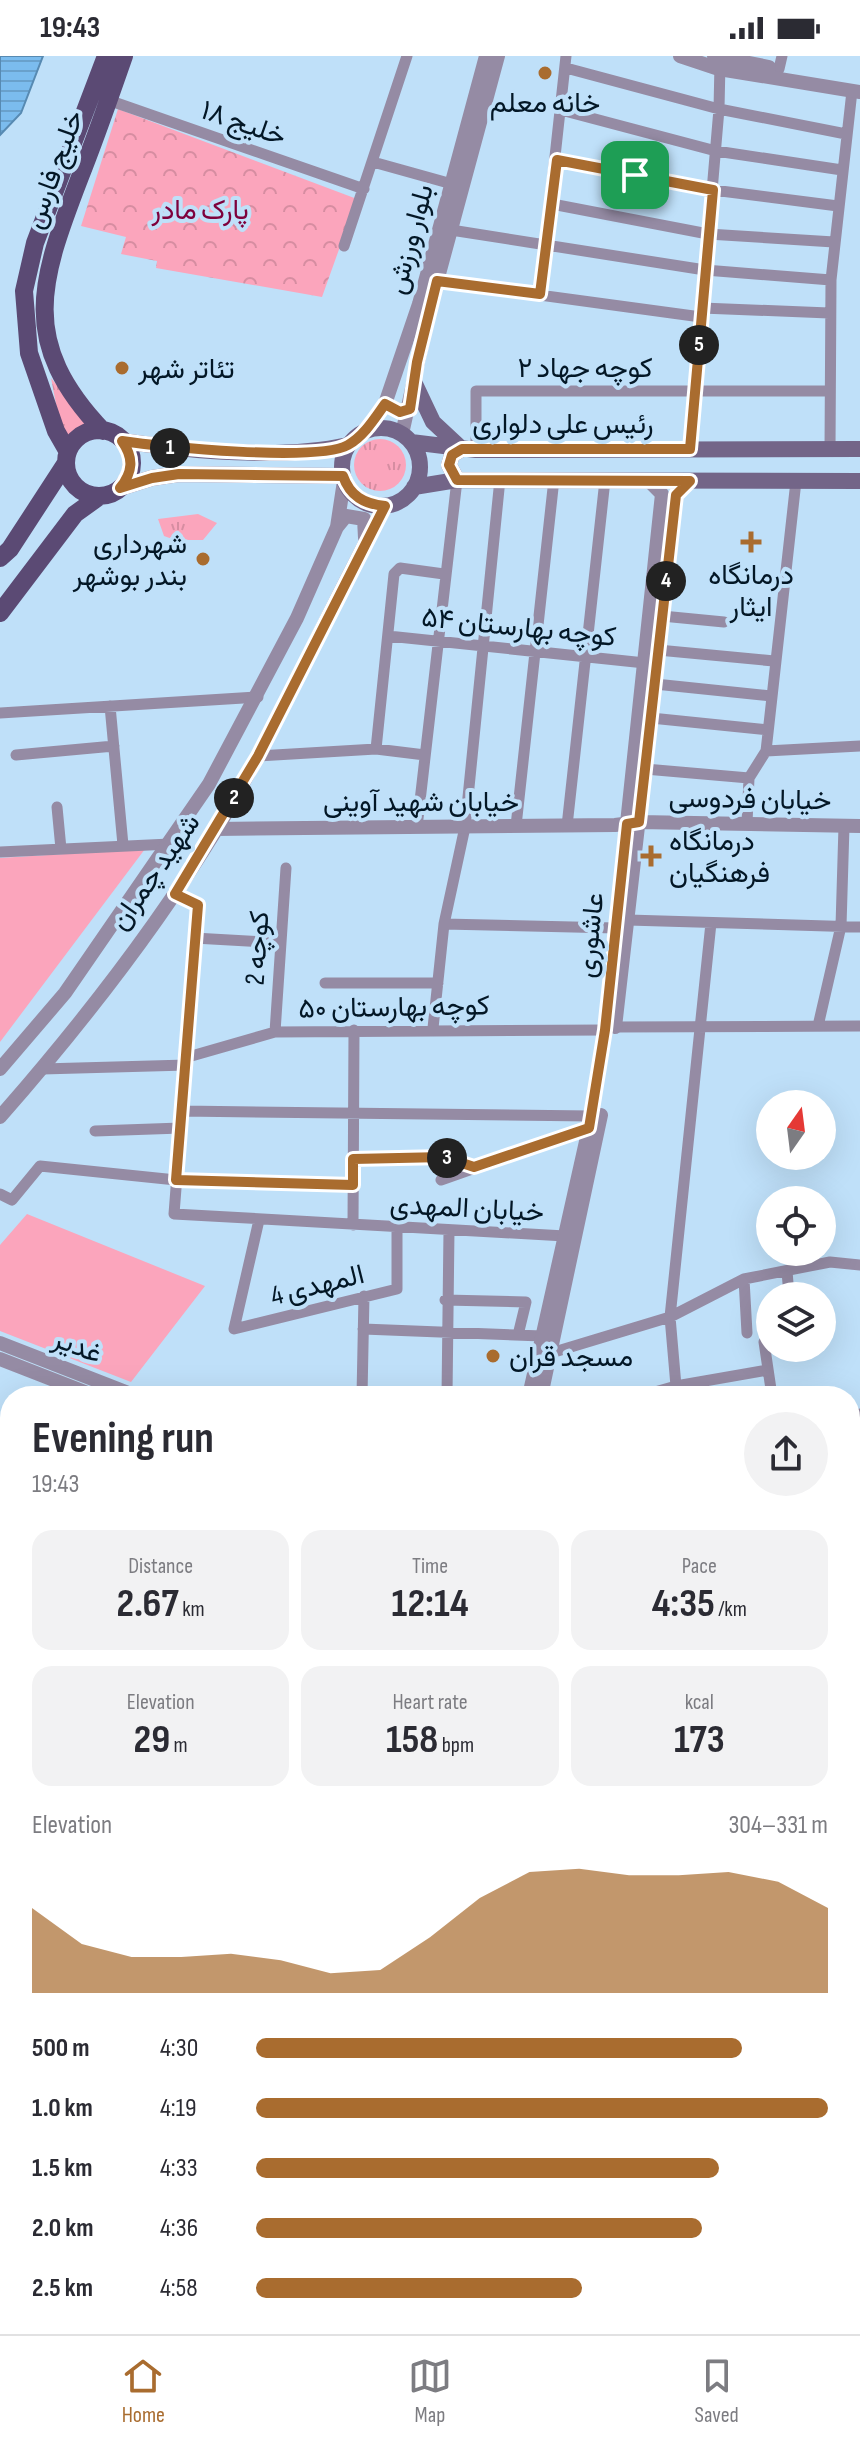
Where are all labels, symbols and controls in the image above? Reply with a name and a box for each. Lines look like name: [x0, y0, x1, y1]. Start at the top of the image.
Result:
text: 19:43: [40, 10, 100, 46]
marker: خانه معلم: [536, 64, 554, 82]
place label: خانه معلم: [490, 87, 600, 121]
street label: خلیج ۱۸: [196, 94, 290, 155]
street label: خلیج فارس: [18, 106, 93, 234]
pin: [601, 141, 669, 209]
icon: arrive: [613, 153, 657, 197]
street label: بلوار ورزش: [380, 181, 441, 298]
park label: پارک مادر: [150, 194, 249, 228]
pin: 5: [679, 325, 719, 365]
text: 5: [694, 331, 704, 358]
street label: کوچه جهاد ۲: [517, 352, 653, 386]
place label: تئاتر شهر: [137, 353, 235, 386]
marker: تئاتر شهر: [113, 359, 131, 377]
street label: رئیس علی دلواری: [472, 408, 654, 441]
pin: 1: [150, 428, 190, 468]
text: 1: [166, 434, 174, 461]
place label: شهرداری بندر بوشهر: [72, 528, 187, 593]
marker: درمانگاه ایثار: [740, 531, 762, 553]
marker: شهرداری بندر بوشهر: [194, 550, 212, 568]
place label: درمانگاه ایثار: [708, 559, 794, 624]
pin: 4: [646, 561, 686, 601]
text: 4: [661, 567, 671, 594]
street label: کوچه بهارستان ۵۴: [420, 601, 618, 655]
pin: 2: [214, 778, 254, 818]
street label: خیابان فردوسی: [668, 782, 832, 817]
text: 2: [229, 784, 239, 811]
street label: خیابان شهید آوینی: [323, 786, 519, 819]
street label: شهید چمران: [103, 807, 208, 937]
place label: درمانگاه فرهنگیان: [669, 825, 770, 890]
marker: درمانگاه فرهنگیان: [640, 845, 662, 867]
street label: عاشوری: [570, 891, 611, 980]
street label: کوچه 2: [238, 910, 278, 986]
street label: کوچه بهارستان ۵۰: [298, 989, 490, 1027]
north arrow: [756, 1090, 836, 1170]
map controls: [756, 1090, 836, 1362]
pin: 3: [427, 1138, 467, 1178]
text: 3: [442, 1144, 452, 1171]
button: locate: [756, 1186, 836, 1266]
street label: خیابان المهدی: [389, 1188, 545, 1229]
street label: المهدی 4: [267, 1258, 368, 1313]
button: layers: [756, 1282, 836, 1362]
street label: غدیر: [47, 1322, 107, 1371]
place label: مسجد قران: [509, 1341, 633, 1374]
marker: مسجد قران: [484, 1347, 502, 1365]
text: Evening run: [32, 1412, 214, 1465]
button: share: [744, 1412, 828, 1496]
text: 19:43: [32, 1469, 79, 1500]
text: Distance: [128, 1553, 193, 1580]
text: Time: [412, 1553, 448, 1580]
text: Pace: [682, 1553, 717, 1580]
text: 2.67: [117, 1580, 179, 1628]
text: 12:14: [391, 1580, 469, 1628]
text: 4:35: [652, 1580, 715, 1628]
text: km: [179, 1596, 205, 1623]
text: /km: [715, 1596, 747, 1623]
text: Elevation: [127, 1689, 195, 1716]
text: Heart rate: [392, 1689, 468, 1716]
text: kcal: [685, 1689, 714, 1716]
text: 29: [134, 1716, 170, 1764]
text: 158: [386, 1716, 438, 1764]
text: 173: [674, 1716, 725, 1764]
text: m: [170, 1732, 188, 1759]
text: bpm: [438, 1732, 474, 1759]
text: Elevation: [32, 1810, 112, 1841]
text: 304–331 m: [728, 1810, 828, 1841]
text: 500 m: [32, 2033, 89, 2064]
text: 4:30: [160, 2033, 198, 2064]
text: 1.0 km: [32, 2093, 93, 2124]
text: 4:19: [160, 2093, 196, 2124]
text: 1.5 km: [32, 2153, 92, 2184]
text: 4:33: [160, 2153, 198, 2184]
text: 2.0 km: [32, 2213, 93, 2244]
text: 4:36: [160, 2213, 198, 2244]
text: 2.5 km: [32, 2273, 93, 2304]
text: 4:58: [160, 2273, 198, 2304]
tab: Home: [121, 2354, 165, 2429]
tab: Map: [408, 2354, 452, 2429]
tab: Saved: [695, 2354, 739, 2429]

